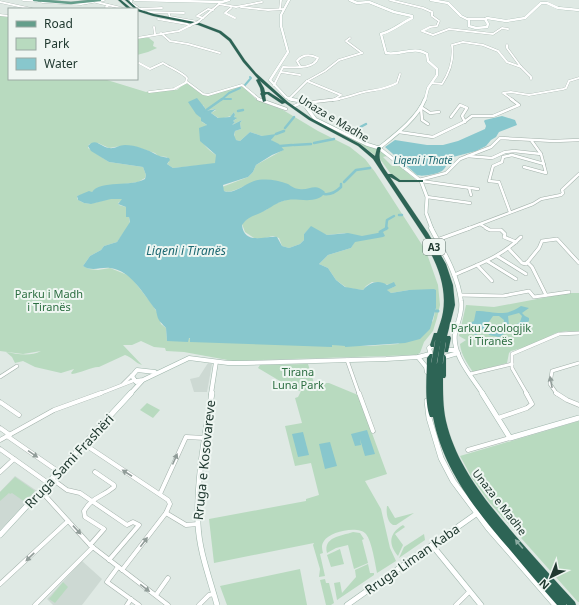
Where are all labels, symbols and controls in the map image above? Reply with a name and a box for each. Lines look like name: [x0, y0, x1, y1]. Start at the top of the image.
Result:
legend: [8, 8, 138, 80]
text: Road: [44, 15, 73, 32]
text: Park: [44, 35, 70, 52]
text: Water: [44, 55, 78, 72]
street label: Unaza e Madhe: [296, 91, 372, 145]
water label: Liqeni i Thatë: [393, 153, 453, 167]
road number: A3: [423, 239, 445, 255]
water label: Liqeni i Tiranës: [146, 242, 226, 259]
park label: Parku i Madh i Tiranës: [15, 286, 83, 314]
park label: Parku Zoologjik i Tiranës: [451, 320, 531, 348]
park label: Tirana Luna Park: [272, 364, 324, 392]
one-way arrow: [548, 376, 554, 388]
street label: Rruga e Kosovareve: [189, 399, 219, 521]
street label: Rruga Sami Frashëri: [20, 410, 118, 512]
one-way arrow: [27, 450, 38, 458]
one-way arrow: [173, 452, 179, 464]
street label: Unaza e Madhe: [469, 466, 531, 538]
one-way arrow: [122, 469, 132, 477]
street label: Rruga Liman Kaba: [361, 520, 463, 598]
one-way arrow: [72, 525, 81, 535]
one-way arrow: [140, 536, 148, 547]
one-way arrow: [514, 539, 523, 549]
one-way arrow: [25, 552, 35, 562]
north arrow: [531, 557, 571, 597]
text: N: [535, 576, 552, 593]
one-way arrow: [140, 583, 151, 592]

